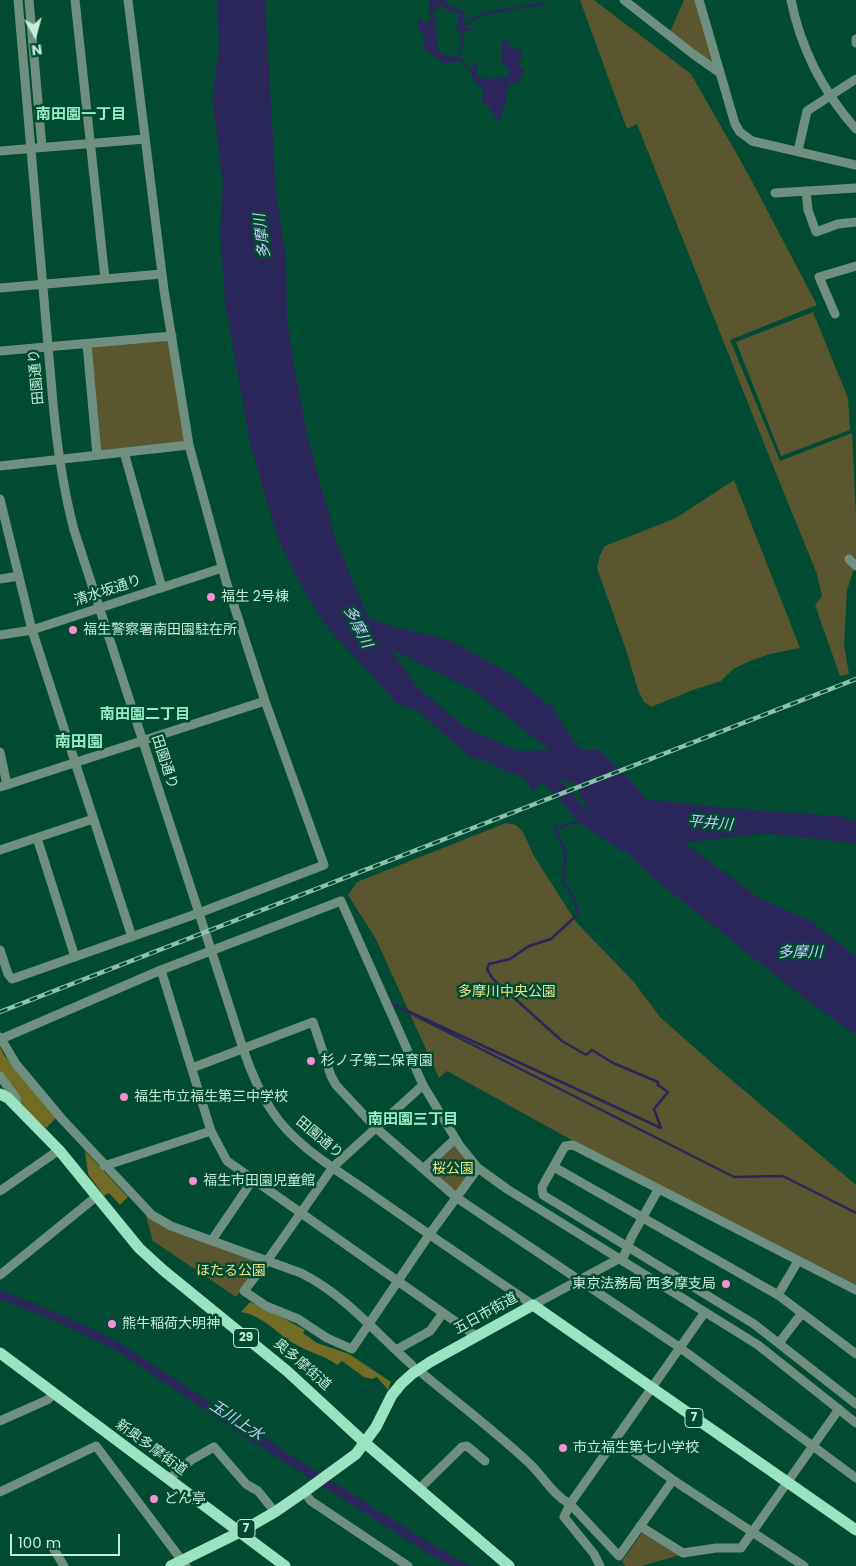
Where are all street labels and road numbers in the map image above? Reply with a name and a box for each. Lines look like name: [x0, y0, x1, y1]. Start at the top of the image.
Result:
street label: 田園通り: [26, 348, 48, 406]
street label: 清水坂通り: [72, 572, 144, 610]
street label: 田園通り: [147, 733, 181, 791]
street label: 田園通り: [292, 1114, 346, 1162]
street label: 五日市街道: [451, 1290, 521, 1338]
road number: 29: [234, 1329, 258, 1348]
street label: 奥多摩街道: [270, 1336, 334, 1394]
road number: 7: [685, 1409, 703, 1428]
street label: 新奥多摩街道: [112, 1417, 190, 1479]
road number: 7: [237, 1520, 255, 1538]

